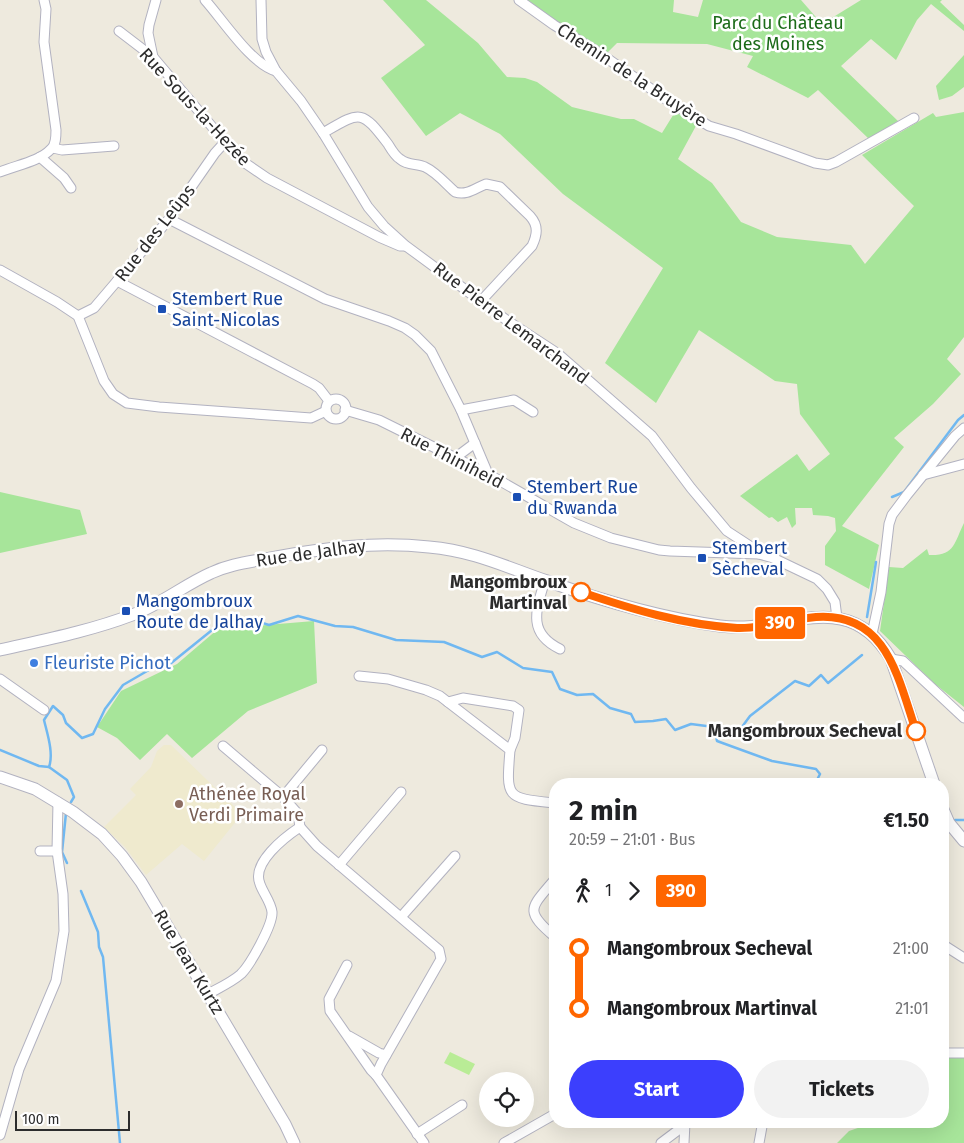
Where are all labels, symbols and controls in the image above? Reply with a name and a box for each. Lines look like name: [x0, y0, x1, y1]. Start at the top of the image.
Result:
park label: Parc du Château des Moines: [712, 12, 844, 55]
street label: Chemin de la Bruyère: [553, 18, 711, 132]
street label: Rue Sous-la-Hezée: [135, 43, 255, 171]
street label: Rue des Leûps: [110, 180, 200, 286]
street label: Rue Pierre Lemarchand: [429, 257, 593, 389]
place label: Stembert Rue Saint-Nicolas: [172, 288, 283, 331]
marker: Stembert Rue Saint-Nicolas: [156, 303, 168, 315]
street label: Rue Thiniheid: [397, 423, 507, 493]
place label: Stembert Rue du Rwanda: [527, 476, 638, 519]
marker: Stembert Rue du Rwanda: [511, 491, 523, 503]
street label: Rue de Jalhay: [255, 534, 367, 572]
place label: Stembert Sècheval: [712, 537, 788, 580]
marker: Stembert Sècheval: [696, 552, 708, 564]
place label: Mangombroux Martinval: [450, 571, 568, 614]
marker: Mangombroux Martinval: [571, 582, 591, 602]
place label: Mangombroux Route de Jalhay: [136, 590, 263, 633]
marker: Mangombroux Route de Jalhay: [120, 605, 132, 617]
line badge: 390: [751, 607, 809, 639]
text: 390: [765, 612, 795, 634]
place label: Fleuriste Pichot: [44, 652, 172, 674]
marker: Fleuriste Pichot: [28, 657, 40, 669]
place label: Mangombroux Secheval: [708, 720, 903, 742]
marker: Mangombroux Secheval: [906, 721, 926, 741]
place label: Athénée Royal Verdi Primaire: [189, 783, 306, 826]
text: 2 min: [569, 794, 638, 827]
marker: Athénée Royal Verdi Primaire: [173, 798, 185, 810]
text: €1.50: [883, 809, 929, 832]
text: 20:59 – 21:01 · Bus: [569, 830, 695, 849]
icon: walk: [569, 877, 597, 905]
icon: forward: [620, 877, 648, 905]
text: 390: [666, 880, 696, 902]
text: 1: [605, 881, 612, 900]
street label: Rue Jean Kurtz: [149, 906, 229, 1019]
text: Mangombroux Secheval: [607, 937, 812, 960]
text: 21:00: [893, 939, 929, 958]
text: Mangombroux Martinval: [607, 997, 817, 1020]
text: 21:01: [895, 999, 929, 1018]
button: Start: [569, 1060, 744, 1118]
button: Tickets: [754, 1060, 929, 1118]
map controls: [479, 1072, 534, 1127]
button: locate: [479, 1072, 534, 1127]
scale bar: [15, 1108, 130, 1131]
text: 100 m: [22, 1111, 59, 1128]

